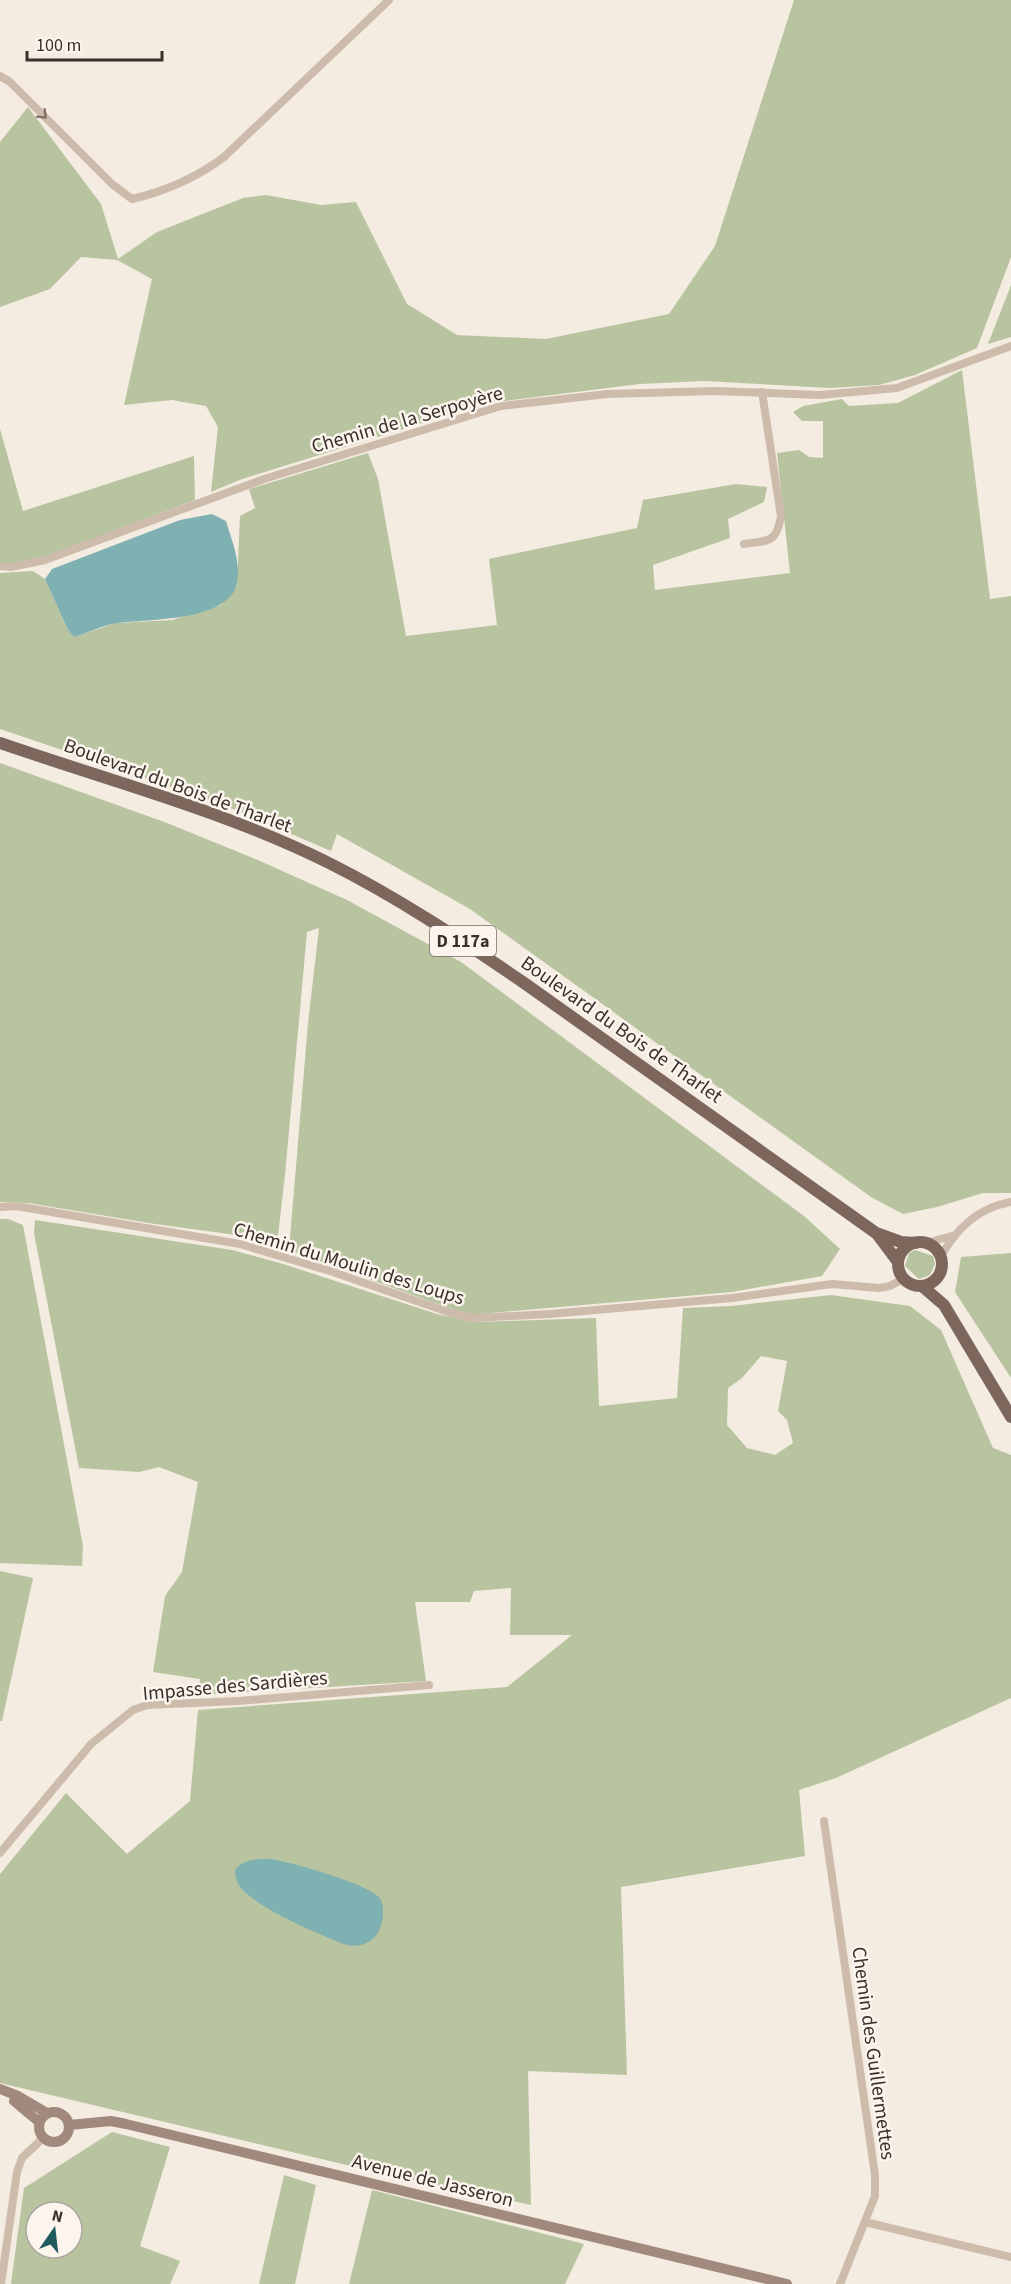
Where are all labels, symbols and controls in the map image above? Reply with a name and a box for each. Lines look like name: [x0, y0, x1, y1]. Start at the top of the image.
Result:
scale bar: [27, 24, 162, 62]
text: 100 m: [36, 33, 81, 58]
one-way arrow: [36, 109, 47, 119]
street label: Chemin de la Serpoyère: [308, 379, 506, 461]
street label: Boulevard du Bois de Tharlet: [60, 732, 296, 840]
road number: D 117a: [430, 926, 496, 956]
street label: Boulevard du Bois de Tharlet: [515, 949, 728, 1110]
street label: Chemin du Moulin des Loups: [230, 1215, 468, 1312]
street label: Impasse des Sardières: [142, 1664, 329, 1708]
street label: Chemin des Guillermettes: [844, 1945, 902, 2161]
street label: Avenue de Jasseron: [349, 2147, 516, 2215]
north arrow: [24, 2200, 84, 2260]
text: N: [50, 2204, 65, 2228]

